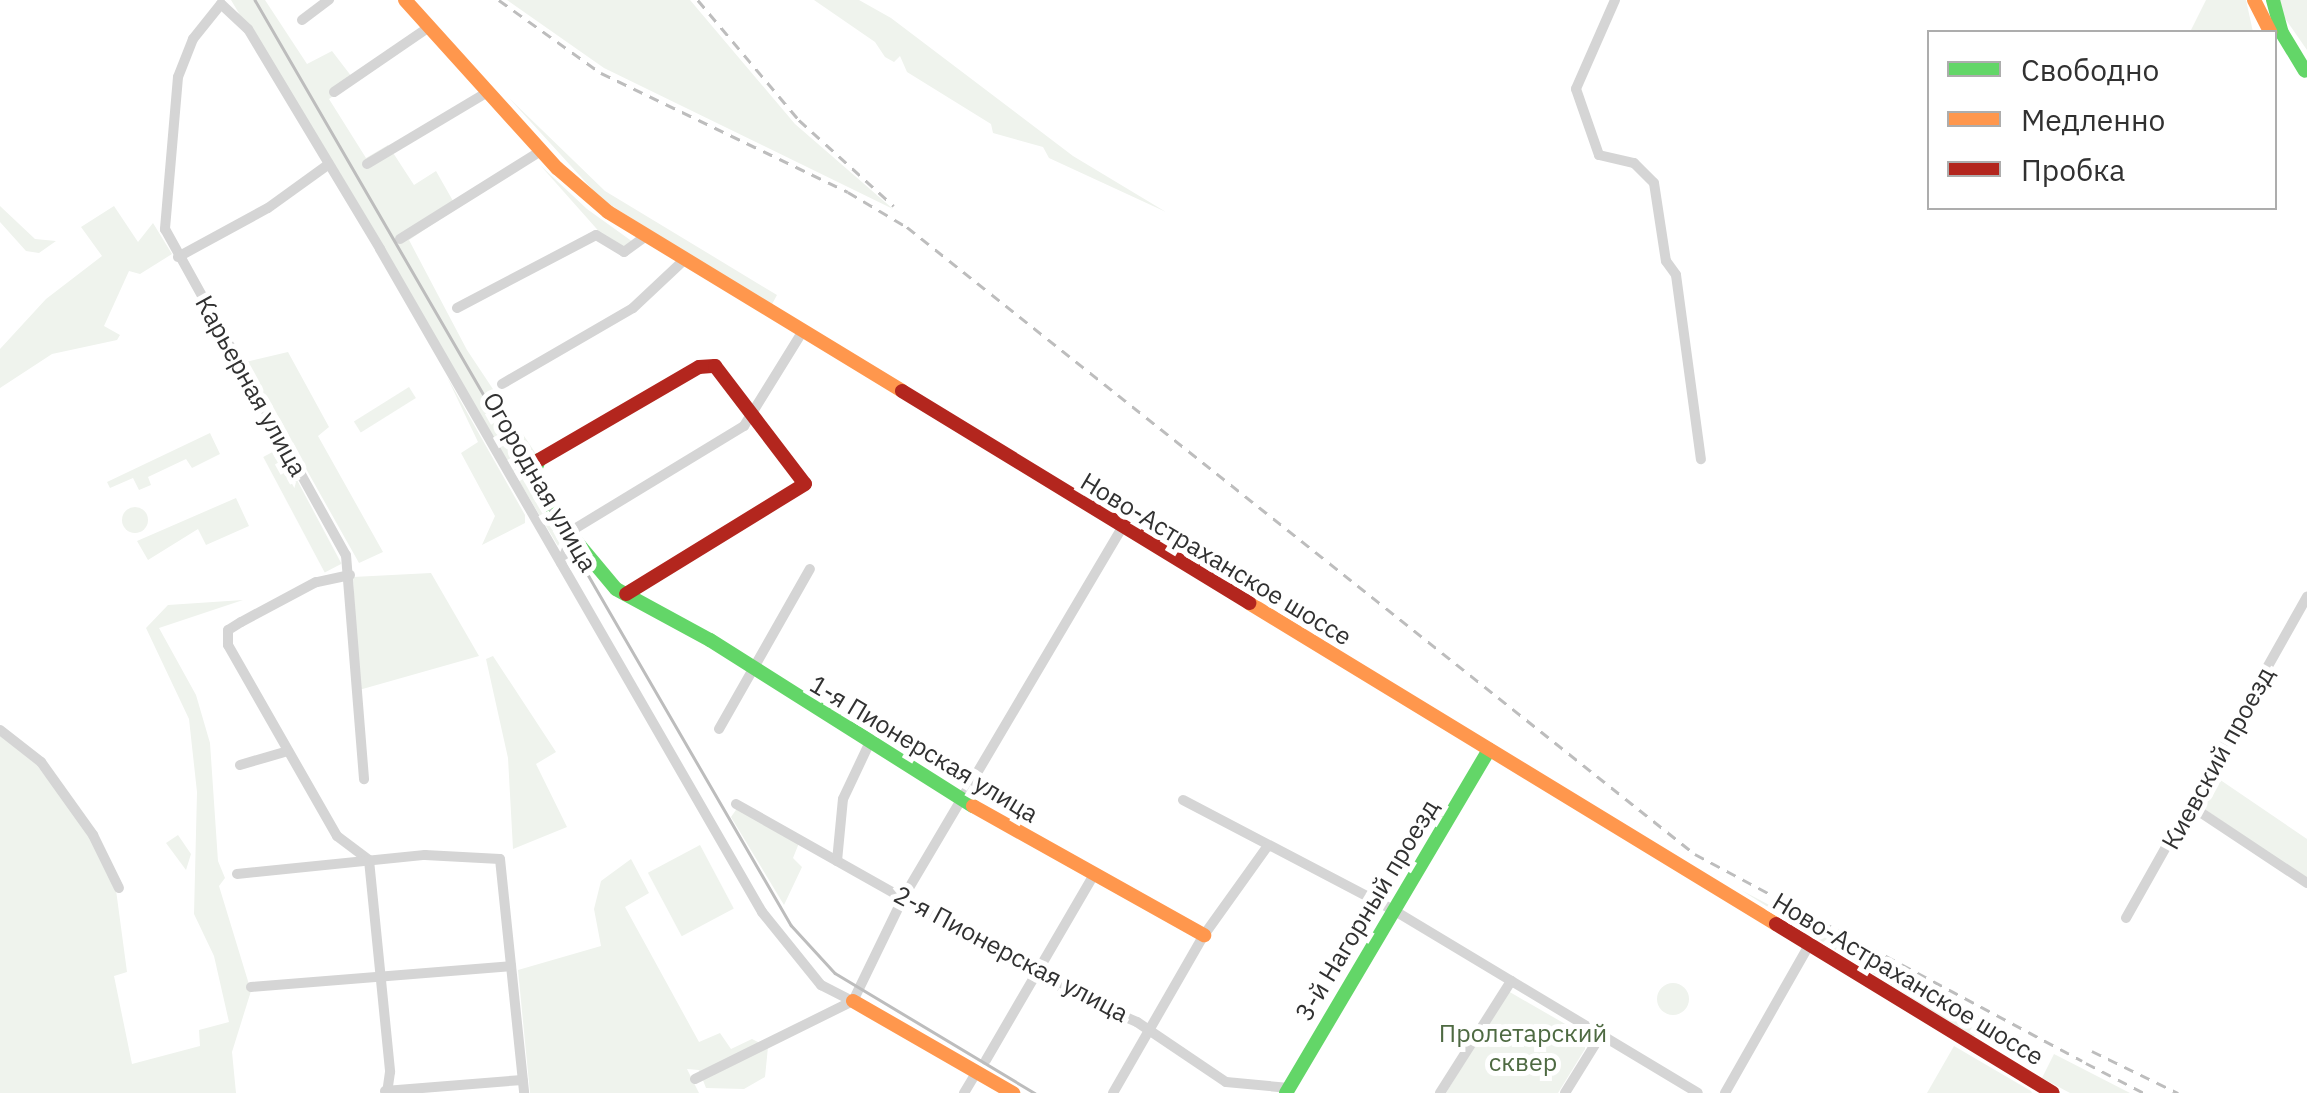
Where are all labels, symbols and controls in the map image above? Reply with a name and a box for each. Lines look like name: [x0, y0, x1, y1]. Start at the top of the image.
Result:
legend: [1927, 30, 2277, 210]
text: Свободно: [2021, 50, 2159, 89]
text: Медленно: [2021, 100, 2165, 139]
text: Пробка: [2021, 150, 2125, 189]
street label: Карьерная улица: [189, 290, 313, 482]
street label: Огородная улица: [476, 387, 604, 577]
street label: Ново-Астраханское шоссе: [1075, 466, 1357, 652]
street label: Киевский проезд: [2155, 661, 2281, 855]
street label: 1-я Пионерская улица: [804, 669, 1044, 829]
street label: 3-й Нагорный проезд: [1289, 794, 1445, 1026]
street label: 2-я Пионерская улица: [889, 879, 1133, 1029]
street label: Ново-Астраханское шоссе: [1767, 886, 2049, 1072]
park label: Пролетарский сквер: [1439, 1019, 1607, 1078]

